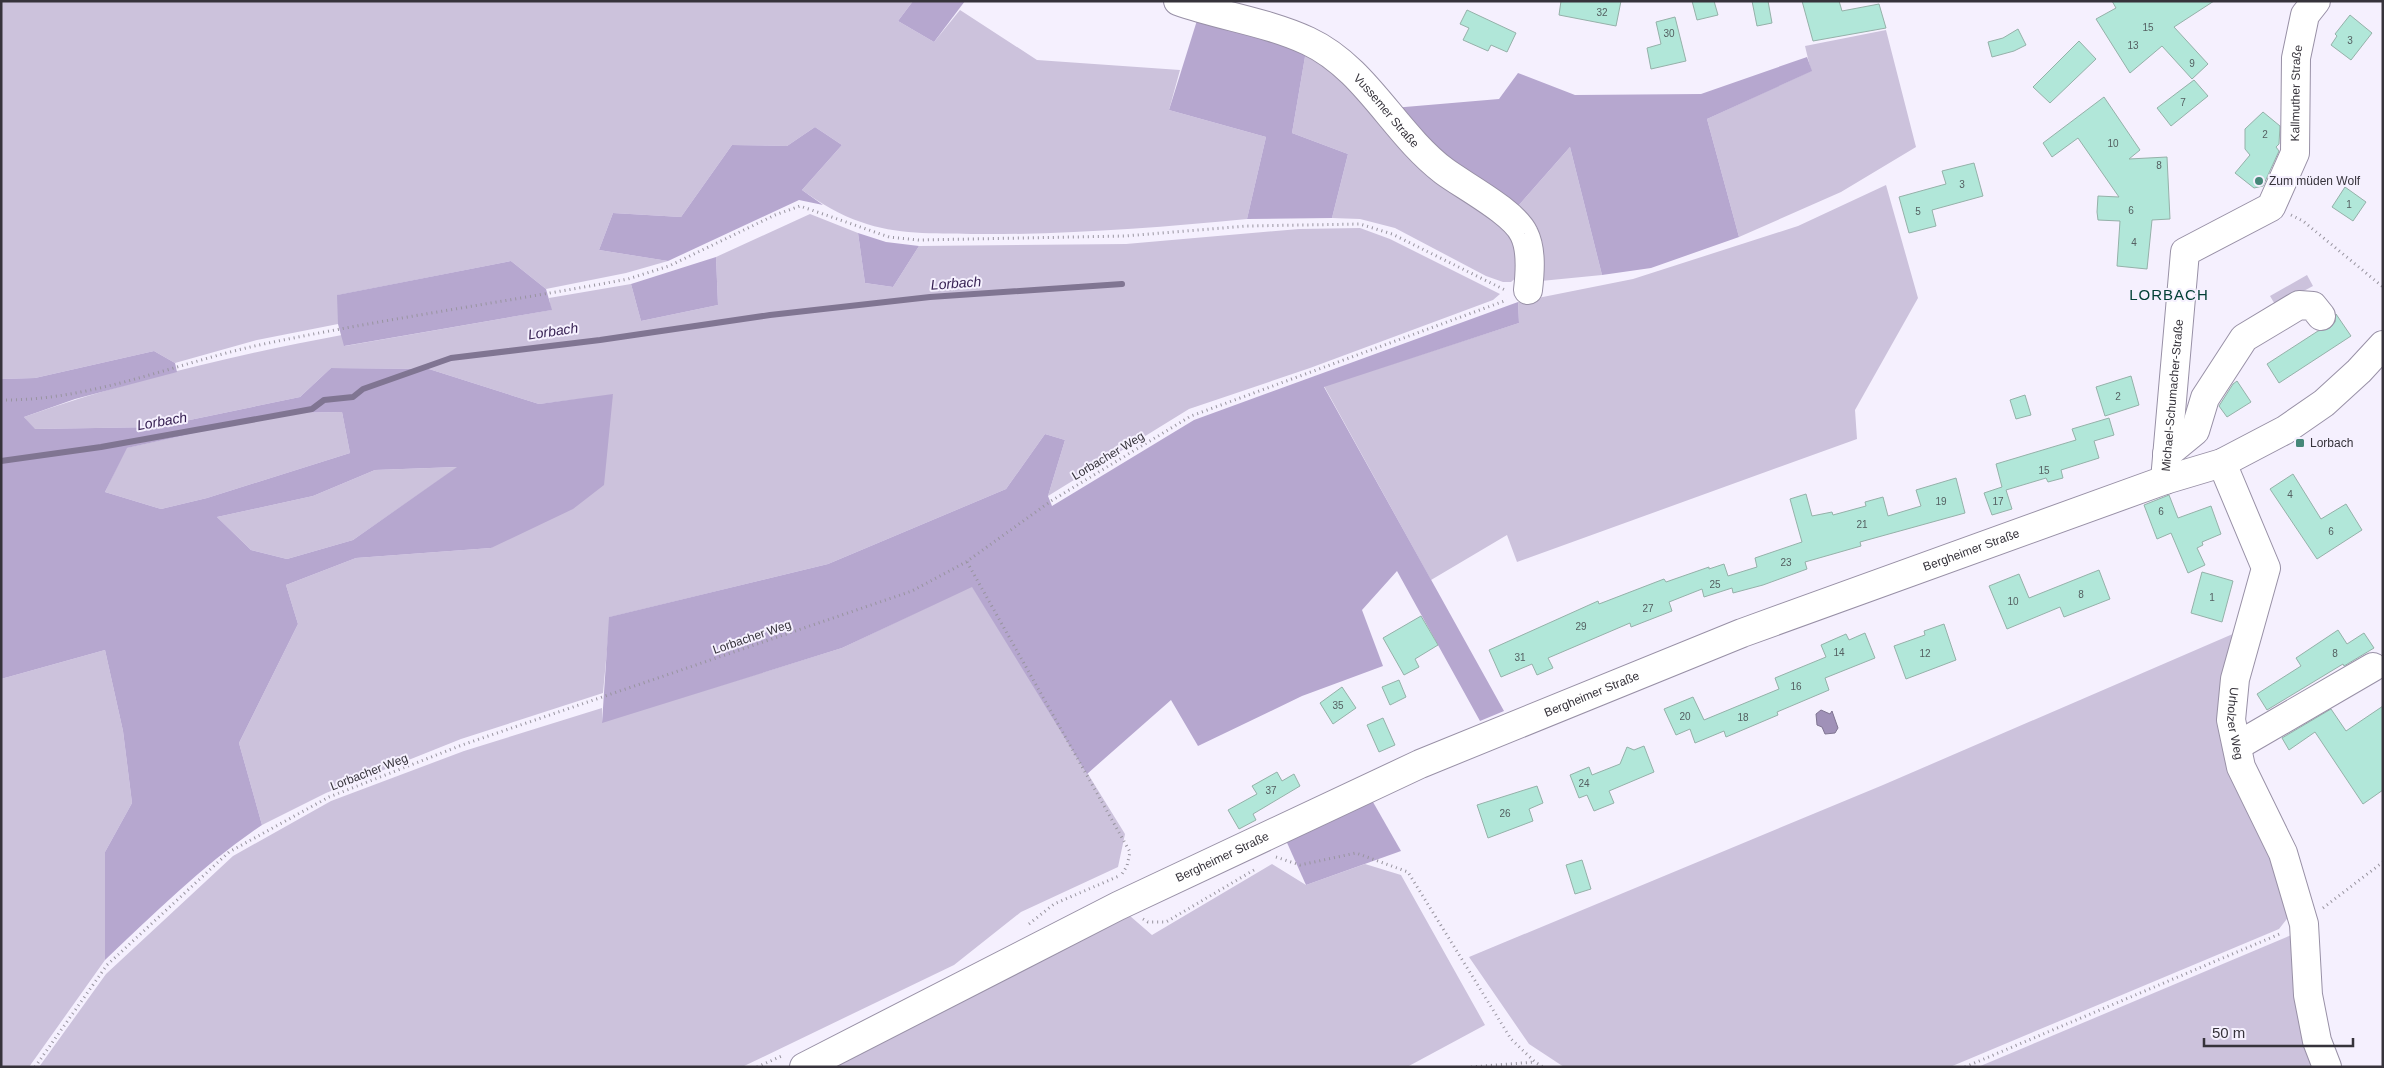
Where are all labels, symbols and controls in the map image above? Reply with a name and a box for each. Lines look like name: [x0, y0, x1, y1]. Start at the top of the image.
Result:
house number: 32: [1596, 7, 1608, 18]
house number: 15: [2142, 22, 2154, 33]
house number: 30: [1663, 28, 1675, 39]
house number: 3: [2347, 35, 2353, 46]
house number: 13: [2127, 40, 2139, 51]
street label: Kallmuther Straße: [2288, 43, 2306, 142]
house number: 9: [2189, 58, 2195, 69]
street label: Vussemer Straße: [1351, 71, 1422, 151]
house number: 7: [2180, 97, 2186, 108]
house number: 2: [2262, 129, 2268, 140]
house number: 10: [2107, 138, 2119, 149]
house number: 8: [2156, 160, 2162, 171]
place label: Zum müden Wolf: [2269, 174, 2361, 188]
marker: Zum müden Wolf: [2253, 175, 2265, 187]
house number: 3: [1959, 179, 1965, 190]
house number: 1: [2346, 199, 2352, 210]
house number: 6: [2128, 205, 2134, 216]
house number: 5: [1915, 206, 1921, 217]
house number: 4: [2131, 237, 2137, 248]
water label: Lorbach: [930, 273, 982, 293]
district label: LORBACH: [2129, 286, 2209, 303]
street label: Michael-Schumacher-Straße: [2159, 318, 2186, 472]
water label: Lorbach: [527, 320, 579, 342]
house number: 2: [2115, 391, 2121, 402]
water label: Lorbach: [136, 409, 189, 433]
street label: Lorbacher Weg: [1069, 429, 1147, 483]
place label: Lorbach: [2310, 436, 2353, 450]
marker: Lorbach: [2294, 437, 2306, 449]
house number: 15: [2038, 465, 2050, 476]
house number: 4: [2287, 489, 2293, 500]
house number: 19: [1935, 496, 1947, 507]
house number: 17: [1992, 496, 2004, 507]
house number: 6: [2158, 506, 2164, 517]
house number: 21: [1856, 519, 1868, 530]
street label: Bergheimer Straße: [1921, 526, 2022, 574]
house number: 6: [2328, 526, 2334, 537]
house number: 23: [1780, 557, 1792, 568]
house number: 25: [1709, 579, 1721, 590]
house number: 8: [2078, 589, 2084, 600]
house number: 1: [2209, 592, 2215, 603]
house number: 10: [2007, 596, 2019, 607]
house number: 27: [1642, 603, 1654, 614]
street label: Lorbacher Weg: [711, 617, 793, 657]
house number: 29: [1575, 621, 1587, 632]
house number: 14: [1833, 647, 1845, 658]
house number: 12: [1919, 648, 1931, 659]
house number: 8: [2332, 648, 2338, 659]
house number: 31: [1514, 652, 1526, 663]
street label: Bergheimer Straße: [1542, 668, 1642, 720]
house number: 16: [1790, 681, 1802, 692]
street label: Urholzer Weg: [2224, 687, 2246, 761]
house number: 35: [1332, 700, 1344, 711]
house number: 20: [1679, 711, 1691, 722]
house number: 18: [1737, 712, 1749, 723]
street label: Lorbacher Weg: [328, 751, 410, 793]
house number: 24: [1578, 778, 1590, 789]
house number: 37: [1265, 785, 1277, 796]
house number: 26: [1499, 808, 1511, 819]
street label: Bergheimer Straße: [1173, 829, 1271, 885]
scale bar: [2204, 1016, 2353, 1048]
text: 50 m: [2212, 1024, 2245, 1041]

